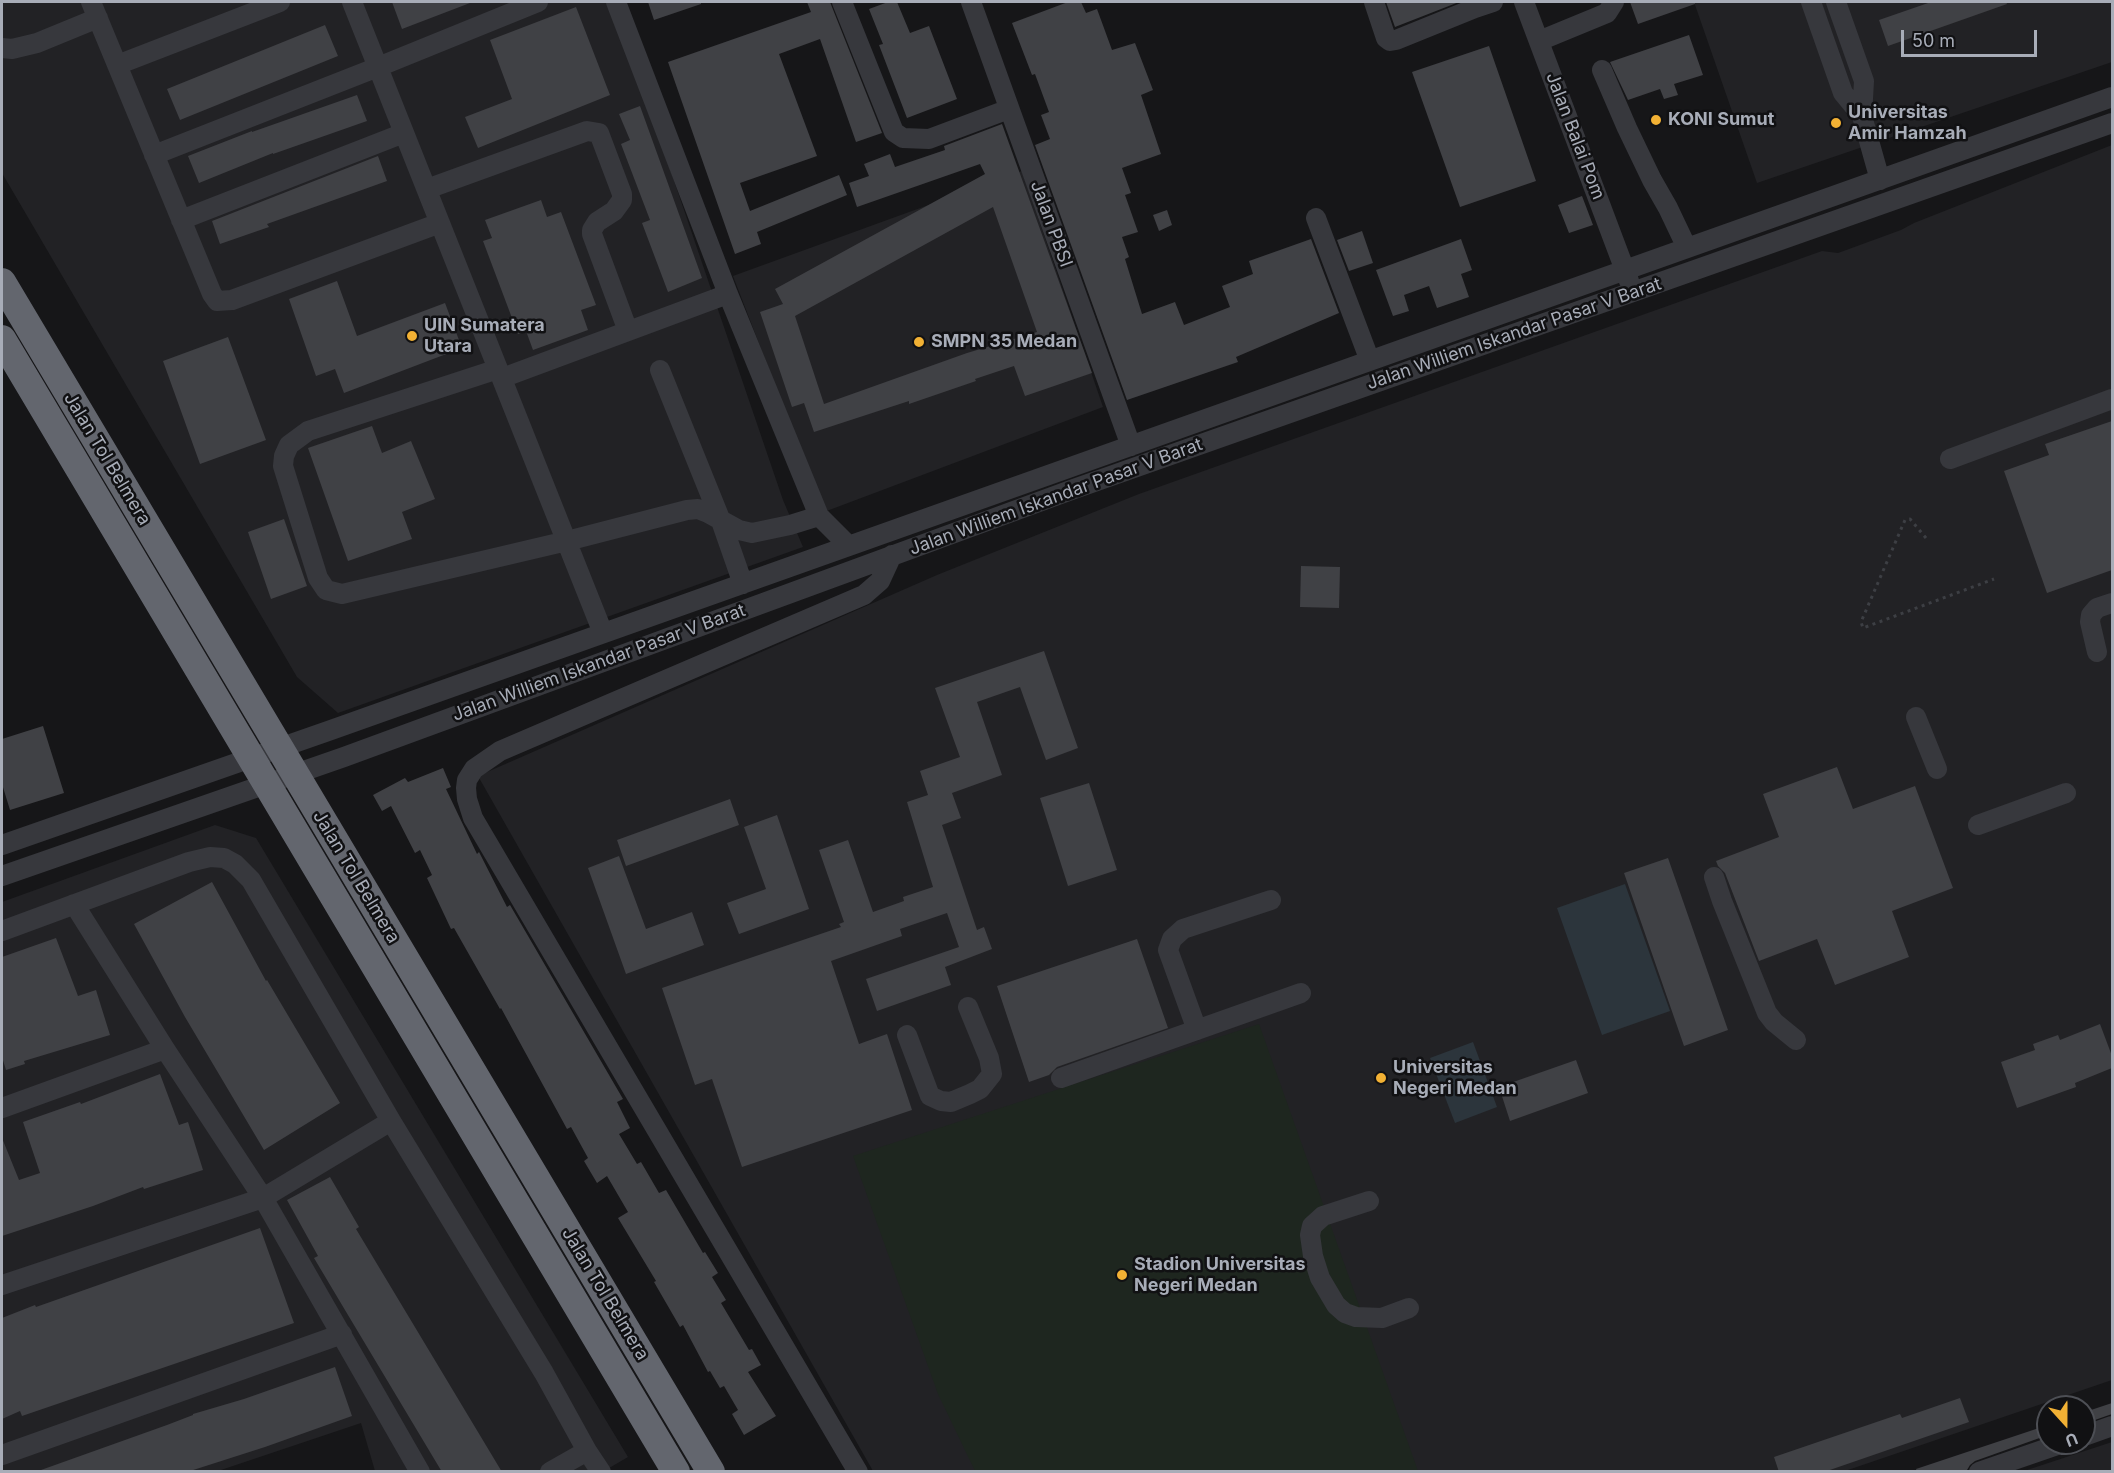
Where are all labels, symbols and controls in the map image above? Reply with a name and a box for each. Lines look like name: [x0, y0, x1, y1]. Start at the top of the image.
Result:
scale bar: [1904, 18, 2040, 56]
text: 50 m: [1912, 30, 1955, 51]
street label: Jalan Balai Pom: [1541, 69, 1609, 203]
place label: Universitas Amir Hamzah: [1848, 102, 1967, 144]
place label: KONI Sumut: [1668, 109, 1774, 131]
marker: KONI Sumut: [1649, 113, 1663, 127]
marker: Universitas Amir Hamzah: [1829, 116, 1843, 130]
street label: Jalan PBSI: [1025, 178, 1077, 270]
street label: Jalan Williem Iskandar Pasar V Barat: [1364, 273, 1664, 395]
place label: UIN Sumatera Utara: [424, 315, 545, 358]
marker: UIN Sumatera Utara: [405, 329, 419, 343]
place label: SMPN 35 Medan: [931, 331, 1077, 353]
marker: SMPN 35 Medan: [912, 335, 926, 349]
street label: Jalan Tol Belmera: [59, 389, 155, 529]
street label: Jalan Williem Iskandar Pasar V Barat: [907, 434, 1205, 560]
street label: Jalan Williem Iskandar Pasar V Barat: [450, 600, 748, 726]
street label: Jalan Tol Belmera: [308, 807, 404, 947]
place label: Universitas Negeri Medan: [1393, 1057, 1517, 1100]
marker: Universitas Negeri Medan: [1374, 1071, 1388, 1085]
street label: Jalan Tol Belmera: [557, 1224, 653, 1364]
place label: Stadion Universitas Negeri Medan: [1134, 1254, 1306, 1296]
marker: Stadion Universitas Negeri Medan: [1115, 1268, 1129, 1282]
north arrow: [2036, 1395, 2096, 1455]
text: U: [2063, 1429, 2081, 1451]

